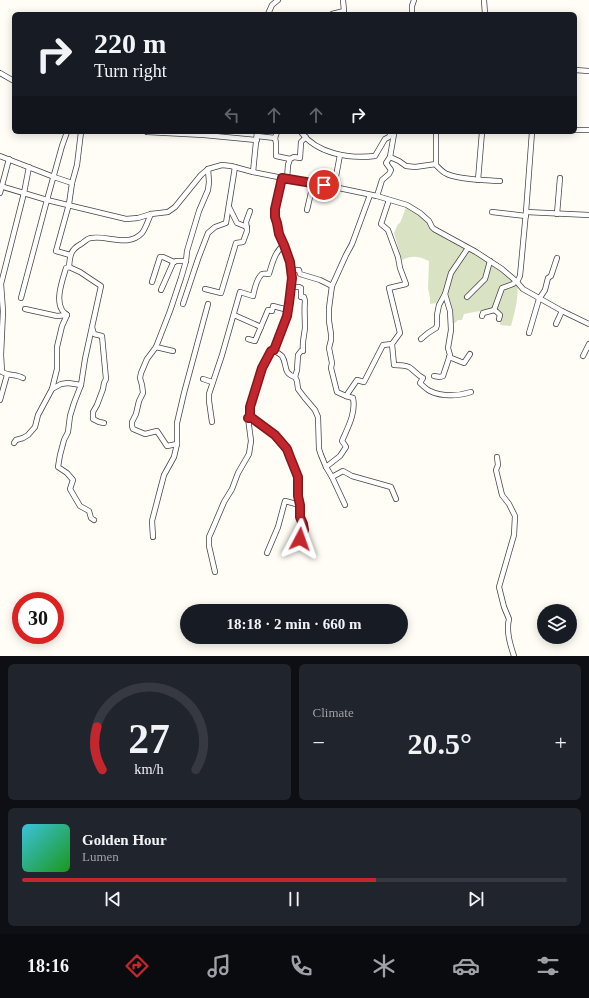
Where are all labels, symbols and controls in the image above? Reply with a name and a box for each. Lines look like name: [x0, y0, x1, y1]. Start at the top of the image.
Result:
icon: right: [28, 28, 80, 80]
text: 220 m: [94, 28, 166, 59]
text: Turn right: [94, 61, 167, 81]
icon: left: [221, 104, 243, 126]
icon: ahead: [263, 104, 285, 126]
icon: ahead: [305, 104, 327, 126]
icon: right: [347, 104, 369, 126]
pin: [307, 168, 341, 202]
icon: arrive: [313, 174, 335, 196]
position arrow: [279, 518, 321, 560]
speed limit sign: 30: [12, 592, 64, 644]
map controls: [537, 604, 577, 644]
button: layers: [537, 604, 577, 644]
text: 18:18 · 2 min · 660 m: [227, 616, 362, 632]
text: Climate: [313, 705, 354, 720]
text: 27: [128, 716, 170, 762]
text: 20.5°: [408, 727, 472, 760]
text: −: [313, 730, 325, 755]
text: +: [555, 730, 567, 755]
text: km/h: [135, 761, 164, 777]
text: Golden Hour: [82, 832, 167, 848]
text: Lumen: [82, 849, 119, 864]
icon: previous: [102, 888, 124, 910]
icon: pause: [283, 888, 305, 910]
icon: next: [465, 888, 487, 910]
icon: directions: [123, 952, 151, 980]
icon: music: [205, 952, 233, 980]
icon: phone: [287, 952, 315, 980]
icon: climate: [370, 952, 398, 980]
icon: car: [452, 952, 480, 980]
icon: filters: [534, 952, 562, 980]
text: 18:16: [27, 956, 69, 976]

